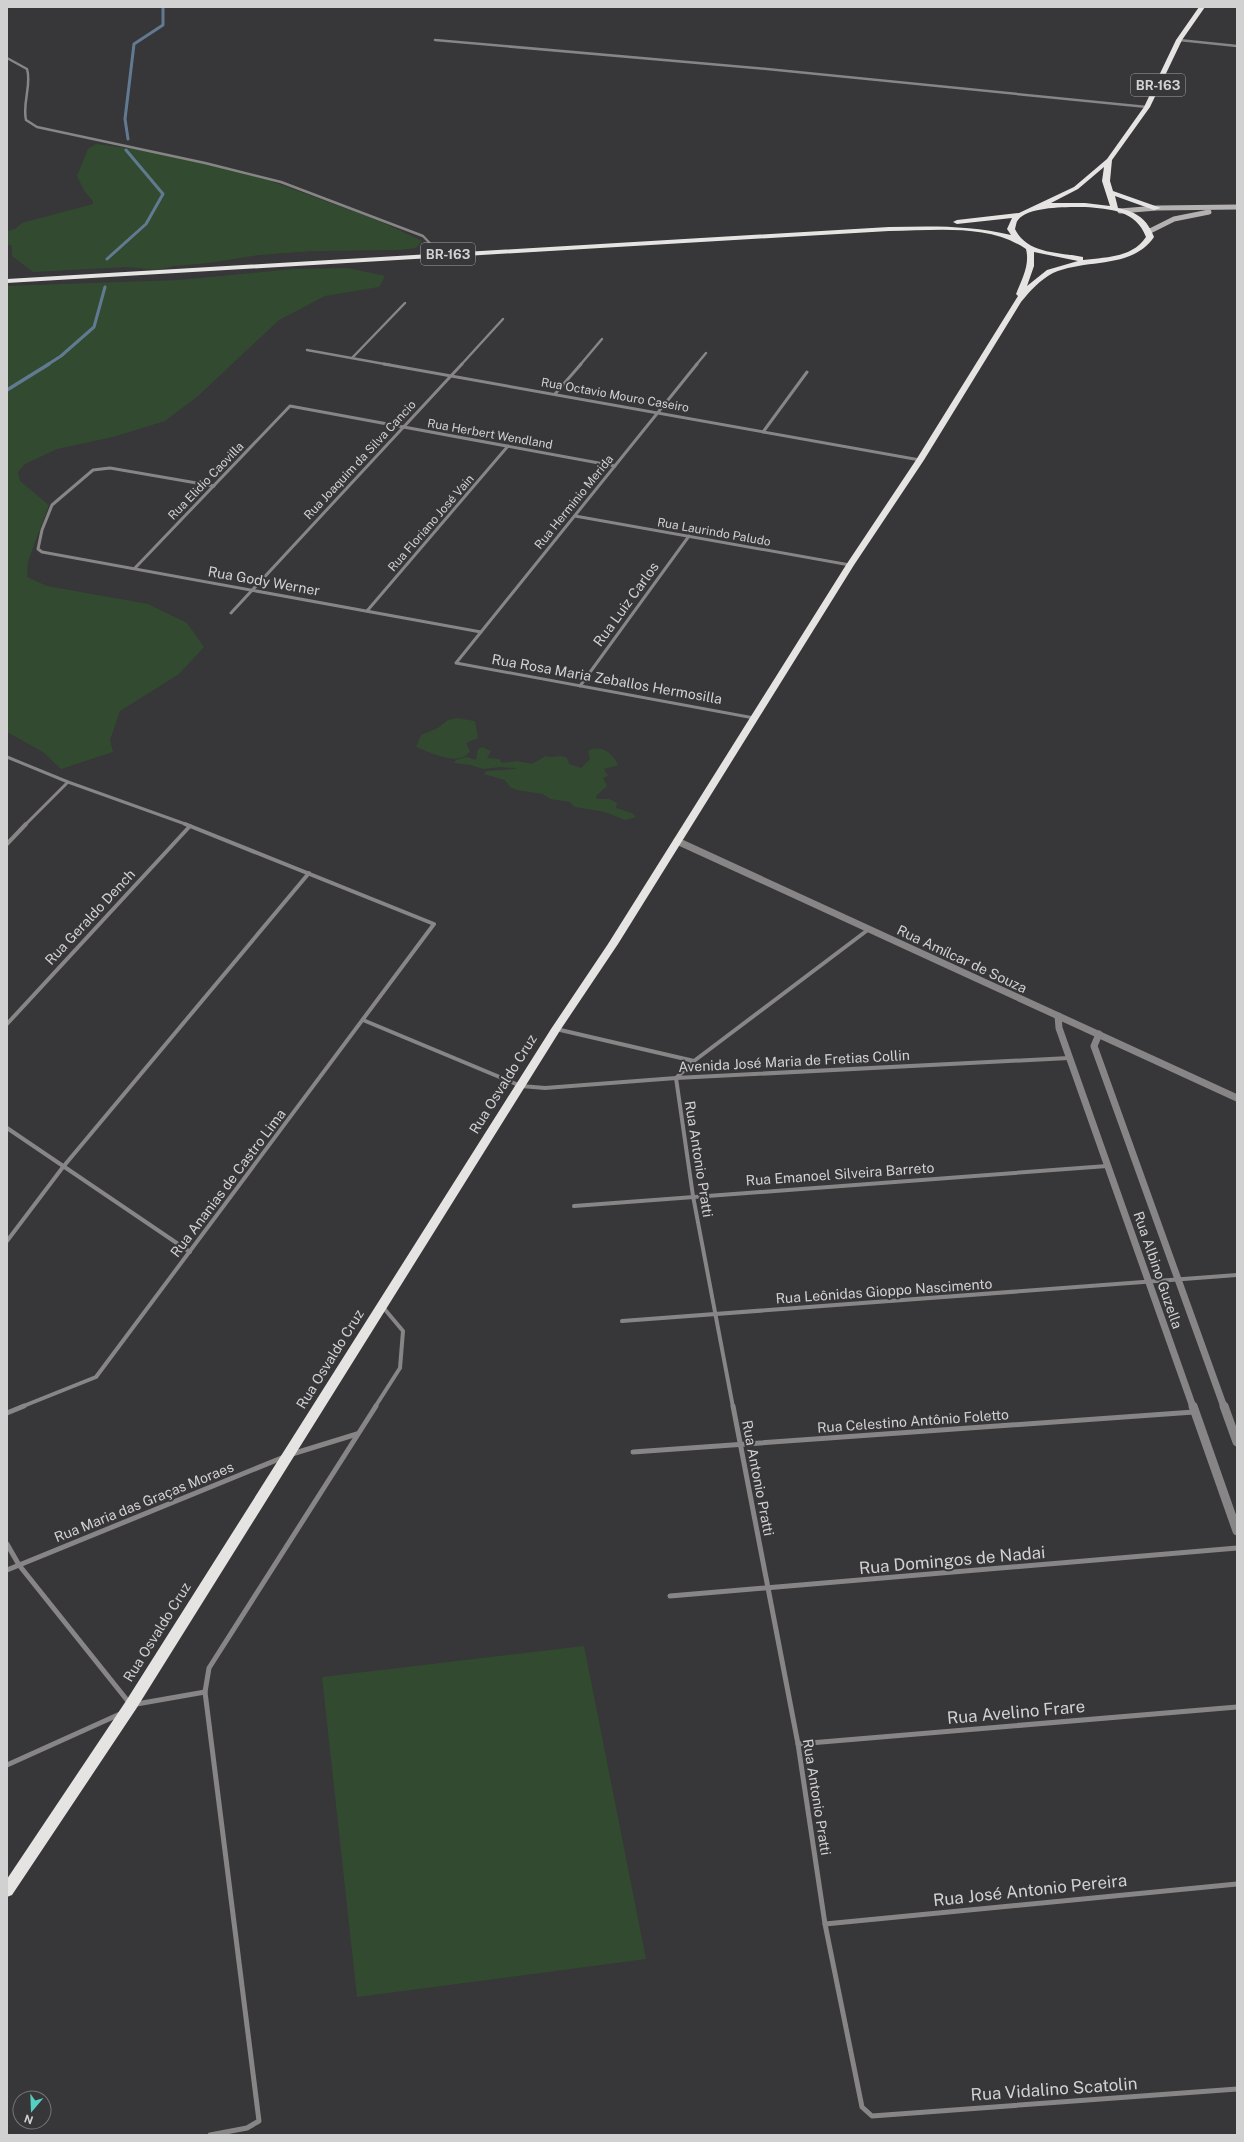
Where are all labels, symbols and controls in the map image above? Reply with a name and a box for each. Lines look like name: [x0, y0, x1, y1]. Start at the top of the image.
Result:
road number: BR-163: [1131, 74, 1185, 96]
road number: BR-163: [421, 243, 475, 265]
street label: Rua Octavio Mouro Caseiro: [540, 375, 690, 415]
street label: Rua Joaquim da Silva Cancio: [301, 397, 419, 522]
street label: Rua Herbert Wendland: [426, 416, 554, 452]
street label: Rua Elidio Caovilla: [165, 439, 247, 523]
street label: Rua Herminio Merida: [532, 452, 616, 552]
street label: Rua Floriano José Vain: [385, 472, 477, 574]
street label: Rua Laurindo Paludo: [656, 515, 772, 549]
street label: Rua Luiz Carlos: [590, 559, 662, 649]
street label: Rua Gody Werner: [207, 563, 321, 599]
street label: Rua Rosa Maria Zeballos Hermosilla: [491, 651, 723, 707]
street label: Rua Geraldo Dench: [42, 866, 138, 968]
street label: Rua Amílcar de Souza: [894, 922, 1030, 996]
street label: Rua Osvaldo Cruz: [466, 1031, 540, 1137]
street label: Avenida José Maria de Fretias Collin: [678, 1047, 910, 1075]
street label: Rua Antonio Pratti: [682, 1100, 716, 1218]
street label: Rua Ananias de Castro Lima: [167, 1106, 289, 1260]
street label: Rua Emanoel Silveira Barreto: [745, 1159, 935, 1189]
street label: Rua Albino Guzella: [1130, 1209, 1186, 1331]
street label: Rua Leônidas Gioppo Nascimento: [775, 1275, 993, 1307]
street label: Rua Osvaldo Cruz: [293, 1306, 367, 1412]
street label: Rua Celestino Antônio Foletto: [817, 1406, 1010, 1436]
street label: Rua Antonio Pratti: [739, 1419, 777, 1537]
street label: Rua Maria das Graças Moraes: [52, 1459, 236, 1545]
street label: Rua Domingos de Nadai: [858, 1542, 1046, 1578]
street label: Rua Osvaldo Cruz: [120, 1579, 194, 1685]
street label: Rua Avelino Frare: [946, 1696, 1086, 1728]
street label: Rua Antonio Pratti: [800, 1738, 834, 1856]
street label: Rua José Antonio Pereira: [932, 1870, 1128, 1910]
street label: Rua Vidalino Scatolin: [970, 2073, 1138, 2105]
north arrow: [12, 2090, 52, 2130]
text: N: [23, 2112, 35, 2127]

